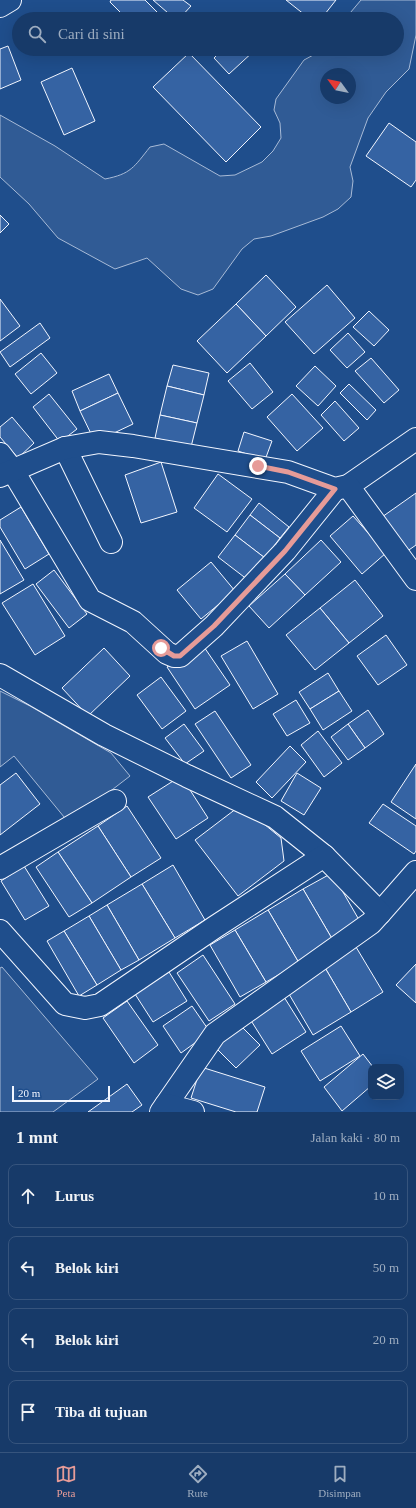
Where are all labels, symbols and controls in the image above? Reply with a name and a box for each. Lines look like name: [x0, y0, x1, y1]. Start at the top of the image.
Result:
search box: [12, 12, 404, 56]
icon: search: [26, 23, 48, 45]
text: Cari di sini: [58, 26, 125, 42]
north arrow: [320, 68, 356, 104]
route end: [249, 457, 267, 475]
route start: [152, 639, 170, 657]
map controls: [368, 1064, 404, 1100]
button: layers: [368, 1064, 404, 1100]
scale bar: [12, 1084, 110, 1103]
text: 20 m: [18, 1087, 40, 1099]
text: 1 mnt: [16, 1128, 58, 1147]
text: Jalan kaki · 80 m: [310, 1130, 400, 1145]
icon: ahead: [17, 1185, 39, 1207]
text: Lurus: [55, 1188, 94, 1204]
text: 10 m: [373, 1188, 399, 1203]
icon: left: [17, 1257, 39, 1279]
text: Belok kiri: [55, 1260, 119, 1276]
text: 50 m: [373, 1260, 399, 1275]
icon: left: [17, 1329, 39, 1351]
text: Belok kiri: [55, 1332, 119, 1348]
text: 20 m: [373, 1332, 399, 1347]
icon: arrive: [17, 1401, 39, 1423]
text: Tiba di tujuan: [55, 1404, 147, 1420]
tab: Peta: [55, 1463, 77, 1499]
tab: Rute: [187, 1463, 209, 1499]
tab: Disimpan: [318, 1463, 361, 1499]

